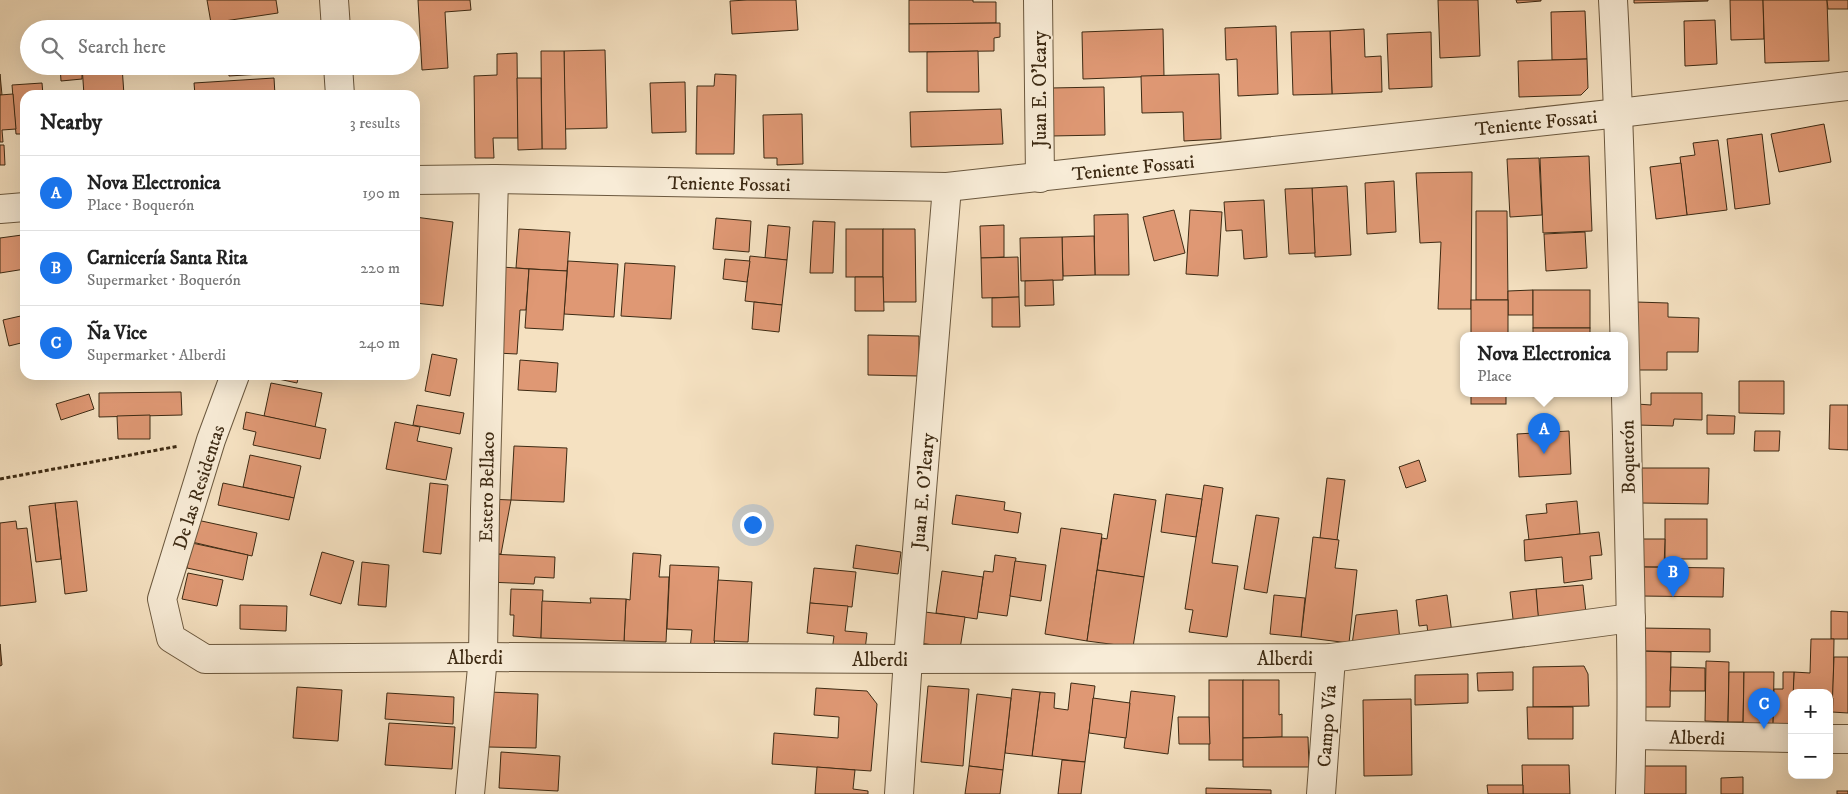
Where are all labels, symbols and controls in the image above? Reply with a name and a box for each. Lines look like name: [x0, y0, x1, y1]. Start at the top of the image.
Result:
search box: [20, 20, 420, 75]
street label: Juan E. O'leary: [1029, 30, 1052, 149]
icon: search: [38, 34, 66, 62]
text: Search here: [78, 36, 166, 59]
street label: Teniente Fossati: [1474, 106, 1599, 141]
text: Nearby: [40, 110, 102, 136]
text: 3 results: [350, 113, 400, 133]
street label: Teniente Fossati: [1071, 151, 1196, 186]
text: Nova Electronica: [87, 172, 221, 195]
street label: Teniente Fossati: [667, 172, 791, 197]
text: A: [51, 183, 61, 203]
text: 190 m: [362, 183, 400, 203]
text: Place · Boquerón: [87, 195, 194, 215]
text: Carnicería Santa Rita: [87, 247, 247, 270]
text: B: [51, 258, 61, 278]
text: 220 m: [360, 258, 400, 278]
text: Supermarket · Boquerón: [87, 270, 241, 290]
text: Ña Vice: [87, 322, 147, 345]
popup: [1460, 332, 1628, 397]
text: C: [51, 333, 61, 353]
text: 240 m: [359, 333, 400, 353]
text: Nova Electronica: [1477, 343, 1611, 366]
text: Supermarket · Alberdi: [87, 345, 226, 365]
text: Place: [1477, 366, 1512, 386]
pin: A: [1528, 413, 1560, 454]
street label: Boquerón: [1616, 420, 1642, 494]
street label: De las Residentas: [168, 422, 230, 553]
street label: Estero Bellaco: [475, 431, 500, 543]
street label: Juan E. O'leary: [907, 431, 940, 552]
your location: [740, 512, 766, 538]
pin: B: [1657, 556, 1689, 597]
street label: Alberdi: [447, 647, 503, 670]
street label: Alberdi: [1257, 648, 1313, 671]
street label: Alberdi: [852, 649, 908, 672]
street label: Campo Vía: [1313, 684, 1342, 768]
pin: C: [1748, 688, 1780, 729]
map controls: [1788, 689, 1833, 779]
button: +: [1788, 689, 1833, 734]
street label: Alberdi: [1669, 727, 1725, 750]
button: −: [1788, 734, 1833, 779]

